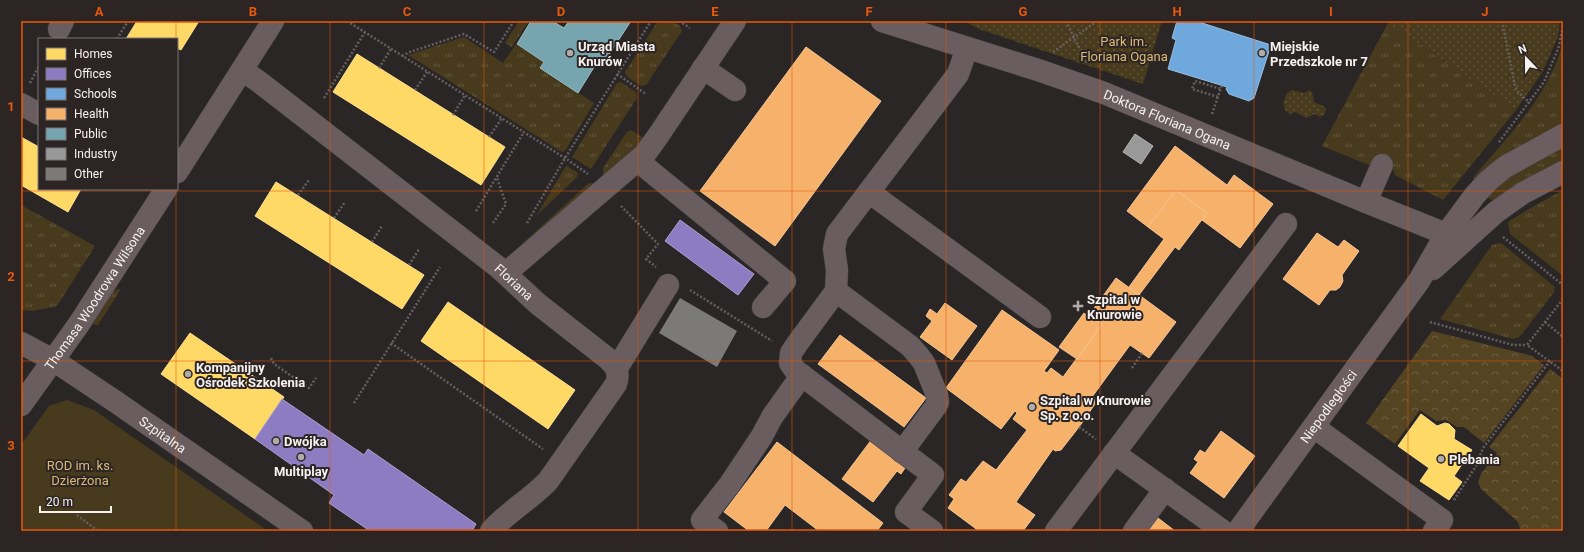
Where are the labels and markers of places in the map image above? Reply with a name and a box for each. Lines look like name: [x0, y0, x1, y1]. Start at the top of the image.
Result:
place label: Urząd Miasta Knurów: [578, 39, 655, 69]
place label: Miejskie Przedszkole nr 7: [1270, 39, 1368, 69]
marker: Urząd Miasta Knurów: [565, 48, 575, 58]
marker: Miejskie Przedszkole nr 7: [1257, 48, 1267, 58]
place label: Szpital w Knurowie: [1087, 292, 1142, 322]
marker: Szpital w Knurowie: [1072, 300, 1084, 312]
place label: Kompanijny Ośrodek Szkolenia: [196, 360, 305, 390]
marker: Kompanijny Ośrodek Szkolenia: [183, 369, 193, 379]
place label: Szpital w Knurowie Sp. z o.o.: [1040, 393, 1151, 423]
marker: Szpital w Knurowie Sp. z o.o.: [1027, 402, 1037, 412]
place label: Dwójka: [284, 434, 327, 449]
marker: Dwójka: [271, 436, 281, 446]
marker: Multiplay: [296, 452, 306, 462]
place label: Plebania: [1449, 452, 1500, 467]
marker: Plebania: [1436, 454, 1446, 464]
place label: Multiplay: [274, 464, 329, 479]

